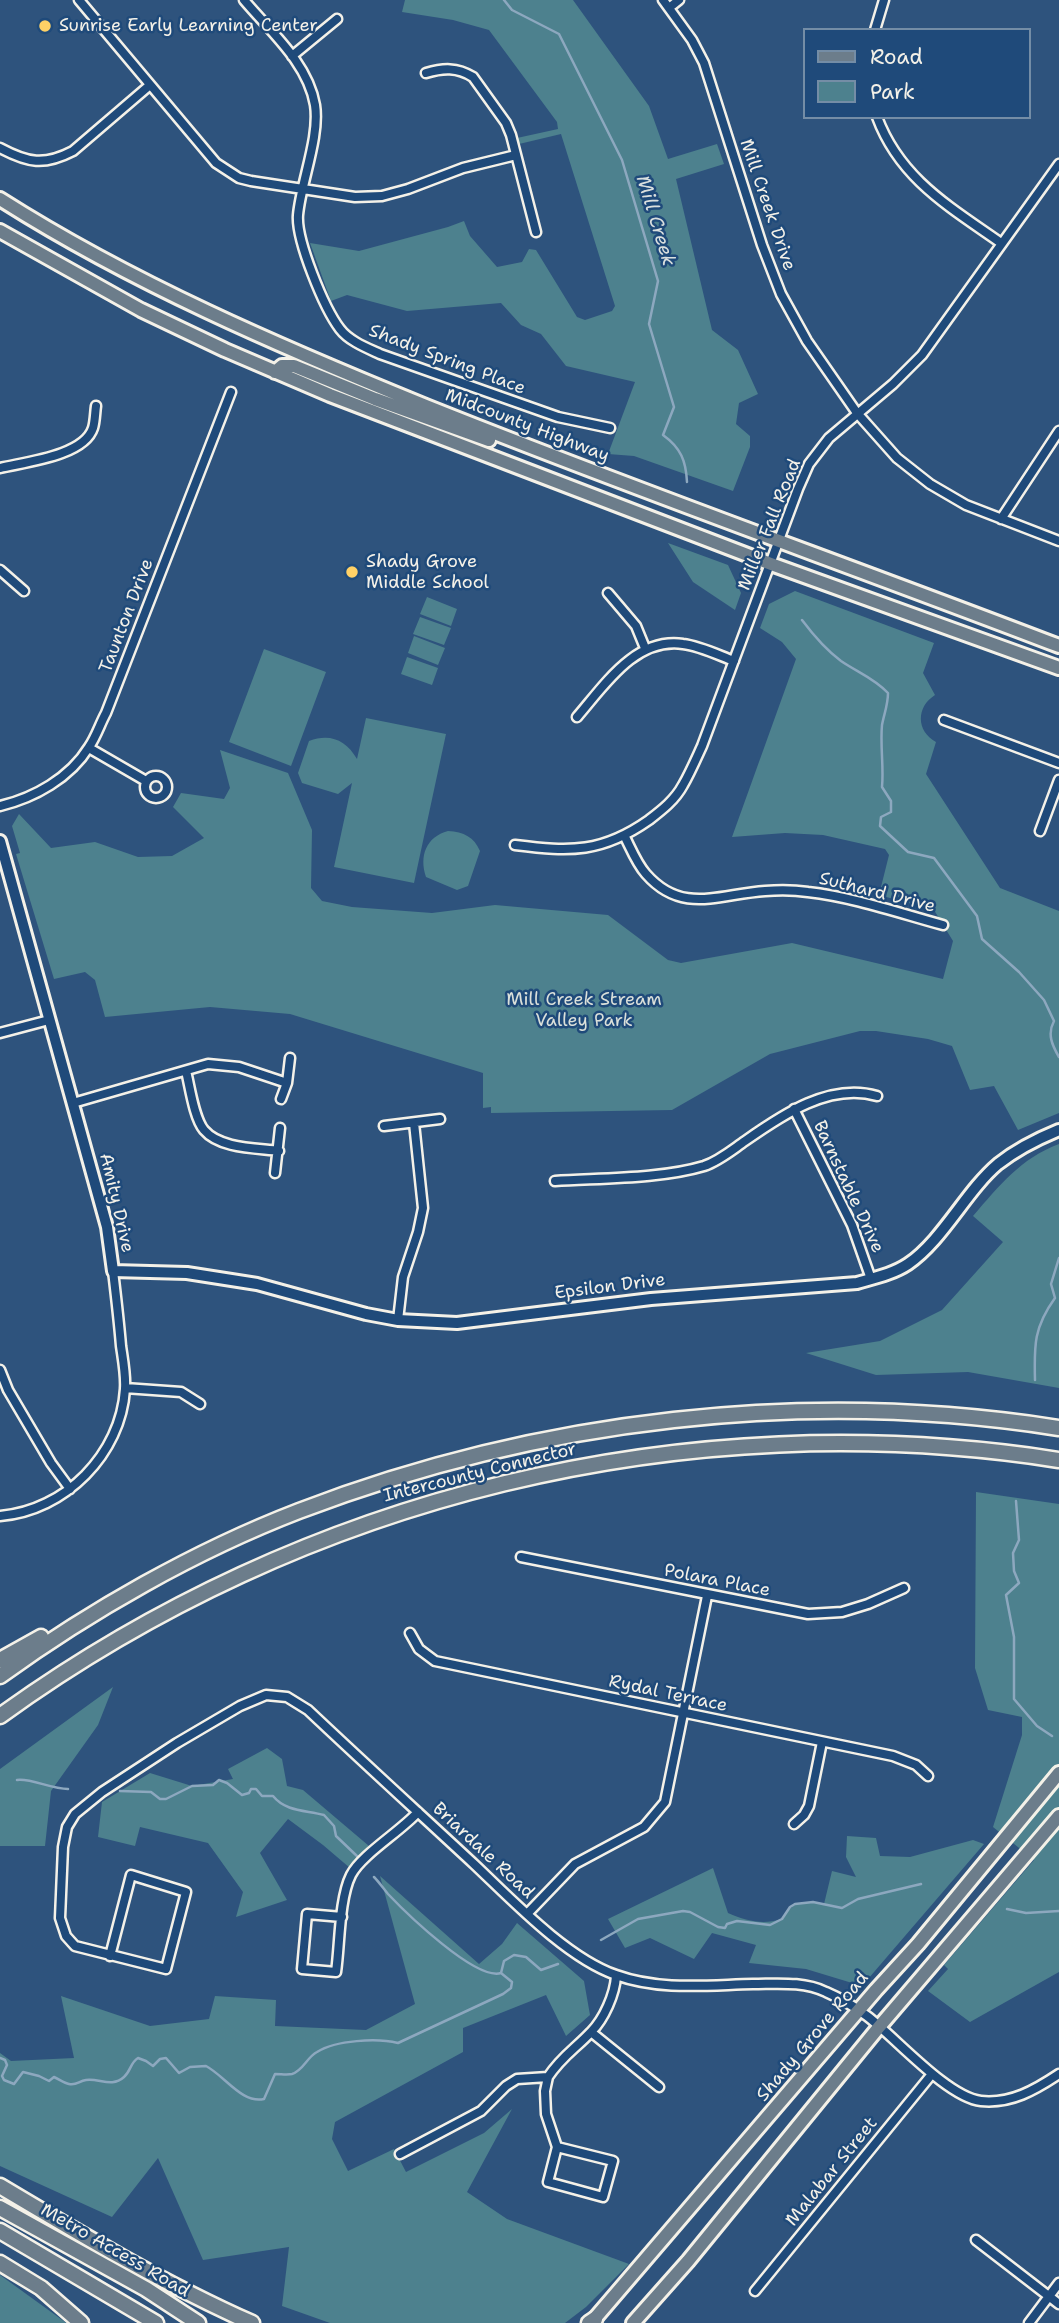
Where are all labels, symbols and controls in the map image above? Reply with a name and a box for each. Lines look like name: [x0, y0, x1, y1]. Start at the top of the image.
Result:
place label: Sunrise Early Learning Center: [59, 15, 318, 37]
marker: Sunrise Early Learning Center: [37, 18, 53, 34]
legend: [804, 28, 1031, 119]
text: Road: [870, 43, 923, 71]
text: Park: [870, 78, 915, 106]
street label: Mill Creek Drive: [734, 136, 800, 274]
water label: Mill Creek: [630, 173, 680, 269]
street label: Shady Spring Place: [366, 320, 528, 400]
street label: Midcounty Highway: [442, 385, 612, 467]
street label: Miller Fall Road: [734, 456, 806, 594]
place label: Shady Grove Middle School: [366, 551, 489, 594]
street label: Taunton Drive: [95, 556, 159, 676]
marker: Shady Grove Middle School: [344, 564, 360, 580]
street label: Suthard Drive: [817, 868, 937, 918]
park label: Mill Creek Stream Valley Park: [506, 989, 662, 1032]
street label: Barnstable Drive: [808, 1117, 888, 1257]
street label: Amity Drive: [94, 1151, 138, 1255]
street label: Epsilon Drive: [553, 1269, 667, 1305]
street label: Intercounty Connector: [381, 1439, 579, 1507]
street label: Polara Place: [662, 1560, 772, 1602]
street label: Rydal Terrace: [607, 1671, 729, 1717]
street label: Briardale Road: [428, 1798, 538, 1904]
street label: Shady Grove Road: [752, 1968, 874, 2106]
street label: Malabar Street: [781, 2113, 883, 2231]
street label: Metro Access Road: [37, 2199, 193, 2303]

